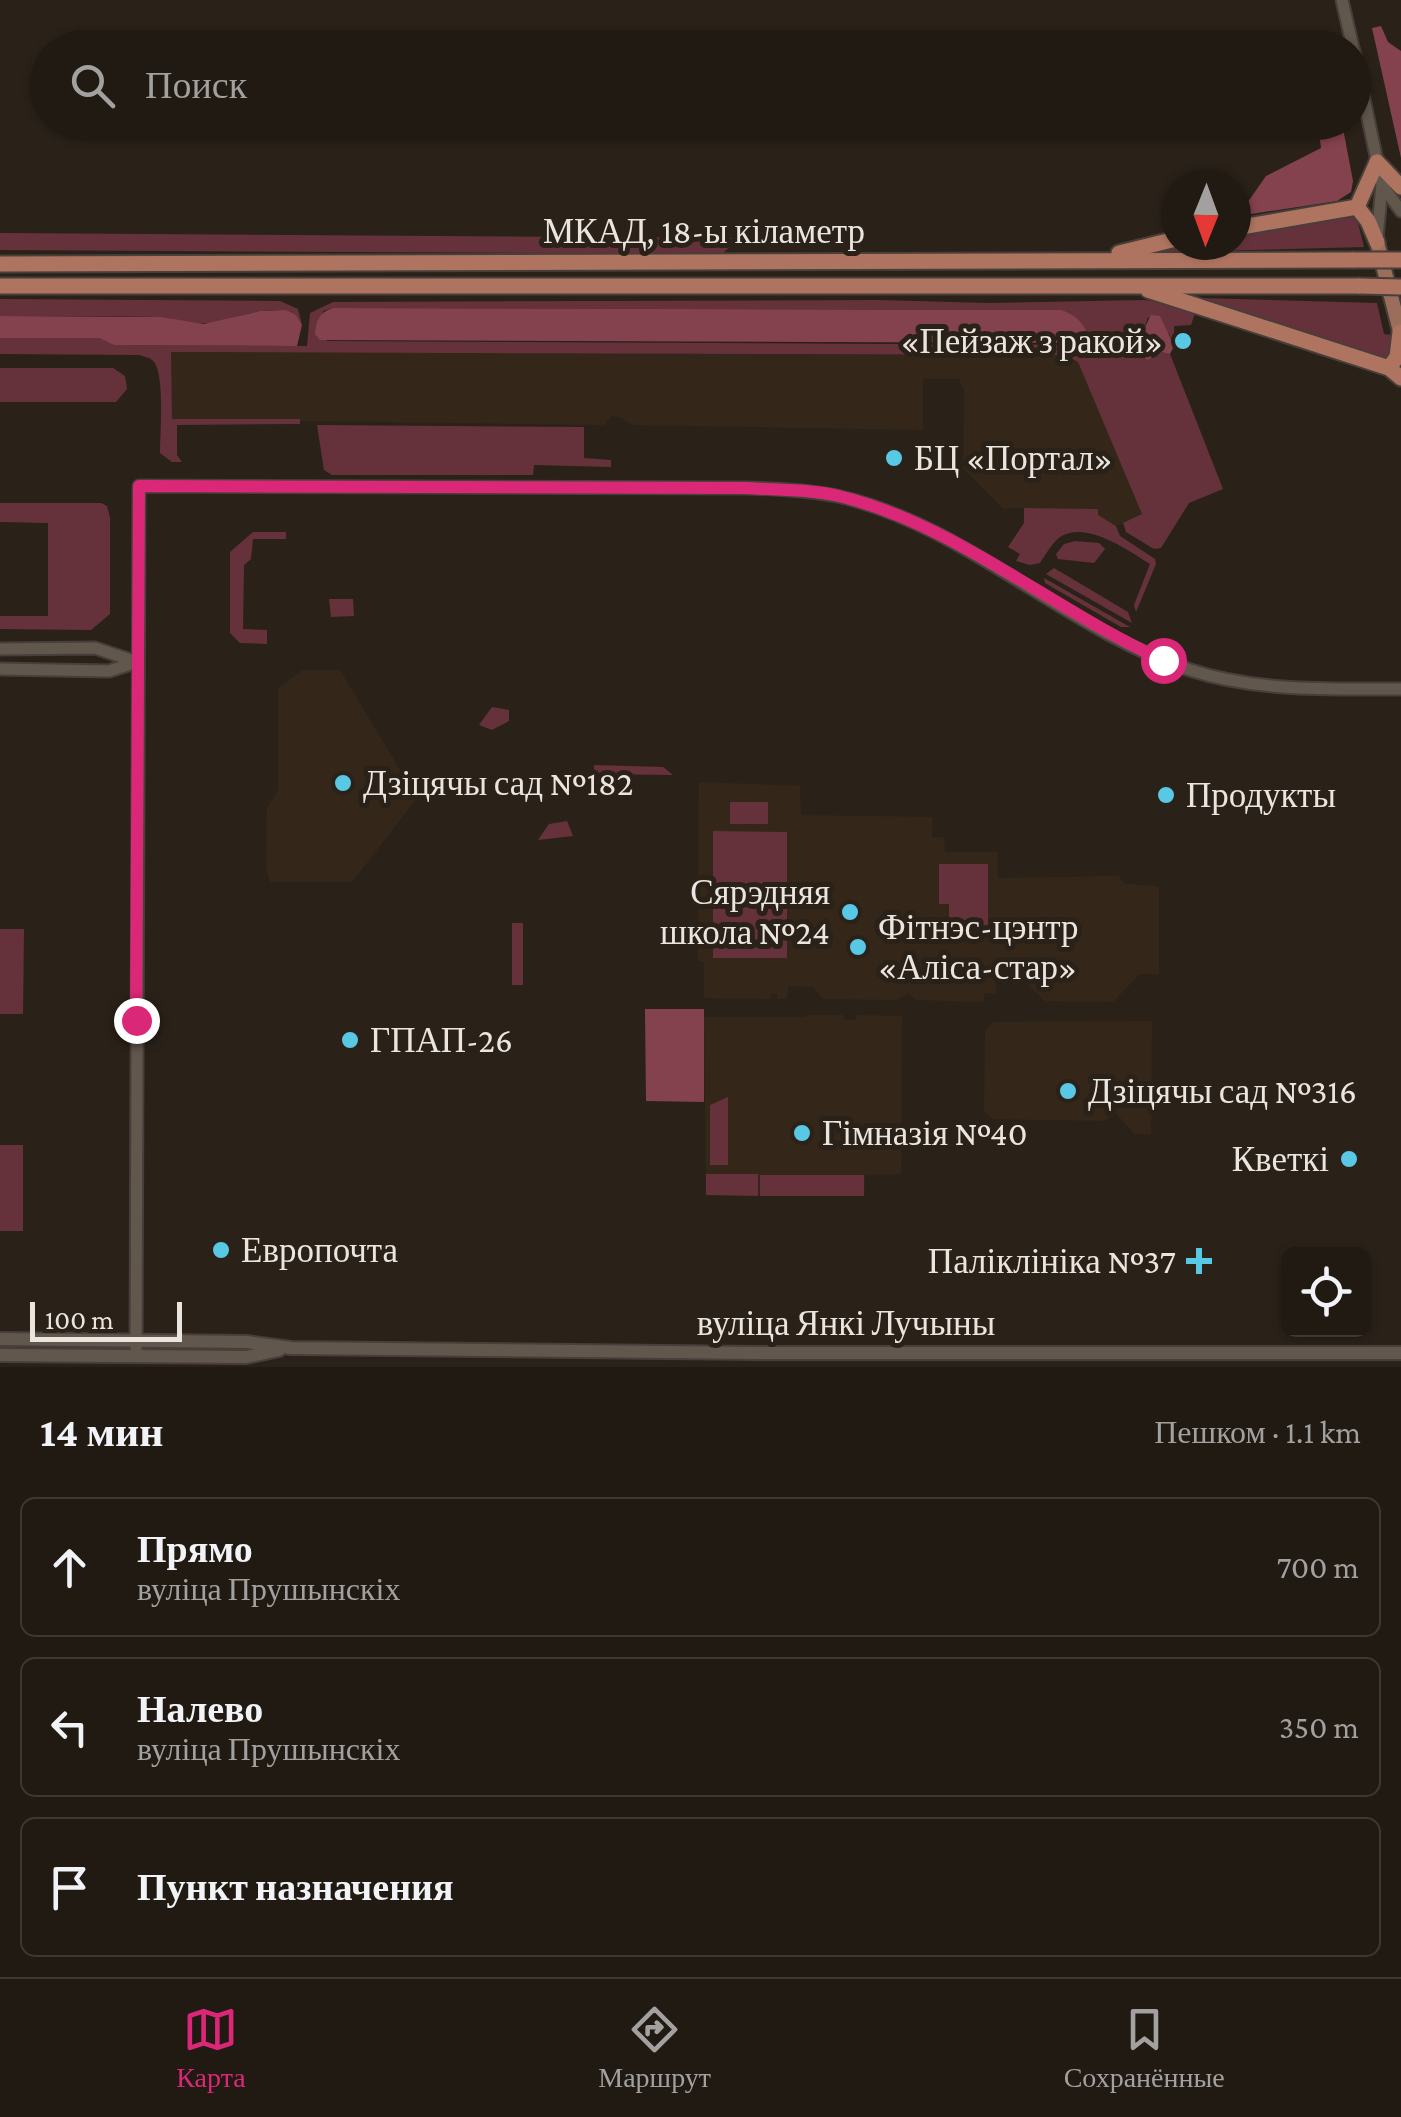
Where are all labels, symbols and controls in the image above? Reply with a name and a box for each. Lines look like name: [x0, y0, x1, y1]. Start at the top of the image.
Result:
search box: [30, 30, 1371, 140]
icon: search: [65, 58, 120, 113]
text: Поиск: [145, 64, 247, 106]
north arrow: [1161, 170, 1251, 260]
street label: МКАД, 18-ы кіламетр: [543, 212, 865, 251]
place label: «Пейзаж з ракой»: [900, 322, 1163, 361]
marker: «Пейзаж з ракой»: [1172, 330, 1194, 352]
place label: БЦ «Портал»: [914, 439, 1113, 478]
marker: БЦ «Портал»: [883, 447, 905, 469]
route start: [1141, 638, 1187, 684]
place label: Дзіцячы сад №182: [363, 764, 633, 803]
marker: Дзіцячы сад №182: [332, 772, 354, 794]
place label: Продукты: [1186, 776, 1336, 815]
marker: Продукты: [1155, 784, 1177, 806]
place label: Сярэдняя школа №24: [660, 873, 830, 952]
marker: Сярэдняя школа №24: [839, 901, 861, 923]
place label: Фітнэс-цэнтр «Аліса-стар»: [878, 908, 1078, 987]
marker: Фітнэс-цэнтр «Аліса-стар»: [847, 936, 869, 958]
route end: [114, 998, 160, 1044]
place label: ГПАП-26: [370, 1021, 513, 1060]
marker: ГПАП-26: [339, 1029, 361, 1051]
place label: Дзіцячы сад №316: [1088, 1072, 1357, 1111]
marker: Дзіцячы сад №316: [1057, 1080, 1079, 1102]
place label: Гімназія №40: [822, 1114, 1027, 1153]
marker: Гімназія №40: [791, 1122, 813, 1144]
place label: Кветкі: [1232, 1140, 1329, 1179]
marker: Кветкі: [1338, 1148, 1360, 1170]
place label: Европочта: [241, 1231, 399, 1270]
marker: Европочта: [210, 1239, 232, 1261]
place label: Паліклініка №37: [928, 1242, 1176, 1281]
map controls: [1281, 1247, 1371, 1337]
button: locate: [1281, 1247, 1371, 1337]
marker: Паліклініка №37: [1186, 1248, 1212, 1274]
scale bar: [30, 1297, 182, 1342]
text: 100 m: [45, 1304, 114, 1335]
street label: вуліца Янкі Лучыны: [697, 1304, 995, 1343]
text: 14 мин: [40, 1408, 163, 1455]
text: Пешком · 1.1 km: [1154, 1414, 1361, 1450]
text: Прямо: [137, 1528, 253, 1570]
icon: ahead: [42, 1540, 97, 1595]
text: 700 m: [1277, 1549, 1359, 1585]
text: вуліца Прушынскіх: [137, 1571, 400, 1607]
text: Налево: [137, 1688, 263, 1730]
icon: left: [42, 1700, 97, 1755]
text: 350 m: [1279, 1709, 1359, 1745]
text: вуліца Прушынскіх: [137, 1731, 400, 1767]
icon: arrive: [42, 1860, 97, 1915]
text: Пункт назначения: [137, 1866, 454, 1908]
tab: Карта: [176, 2002, 246, 2094]
tab: Маршрут: [598, 2002, 711, 2094]
tab: Сохранённые: [1064, 2002, 1225, 2094]

